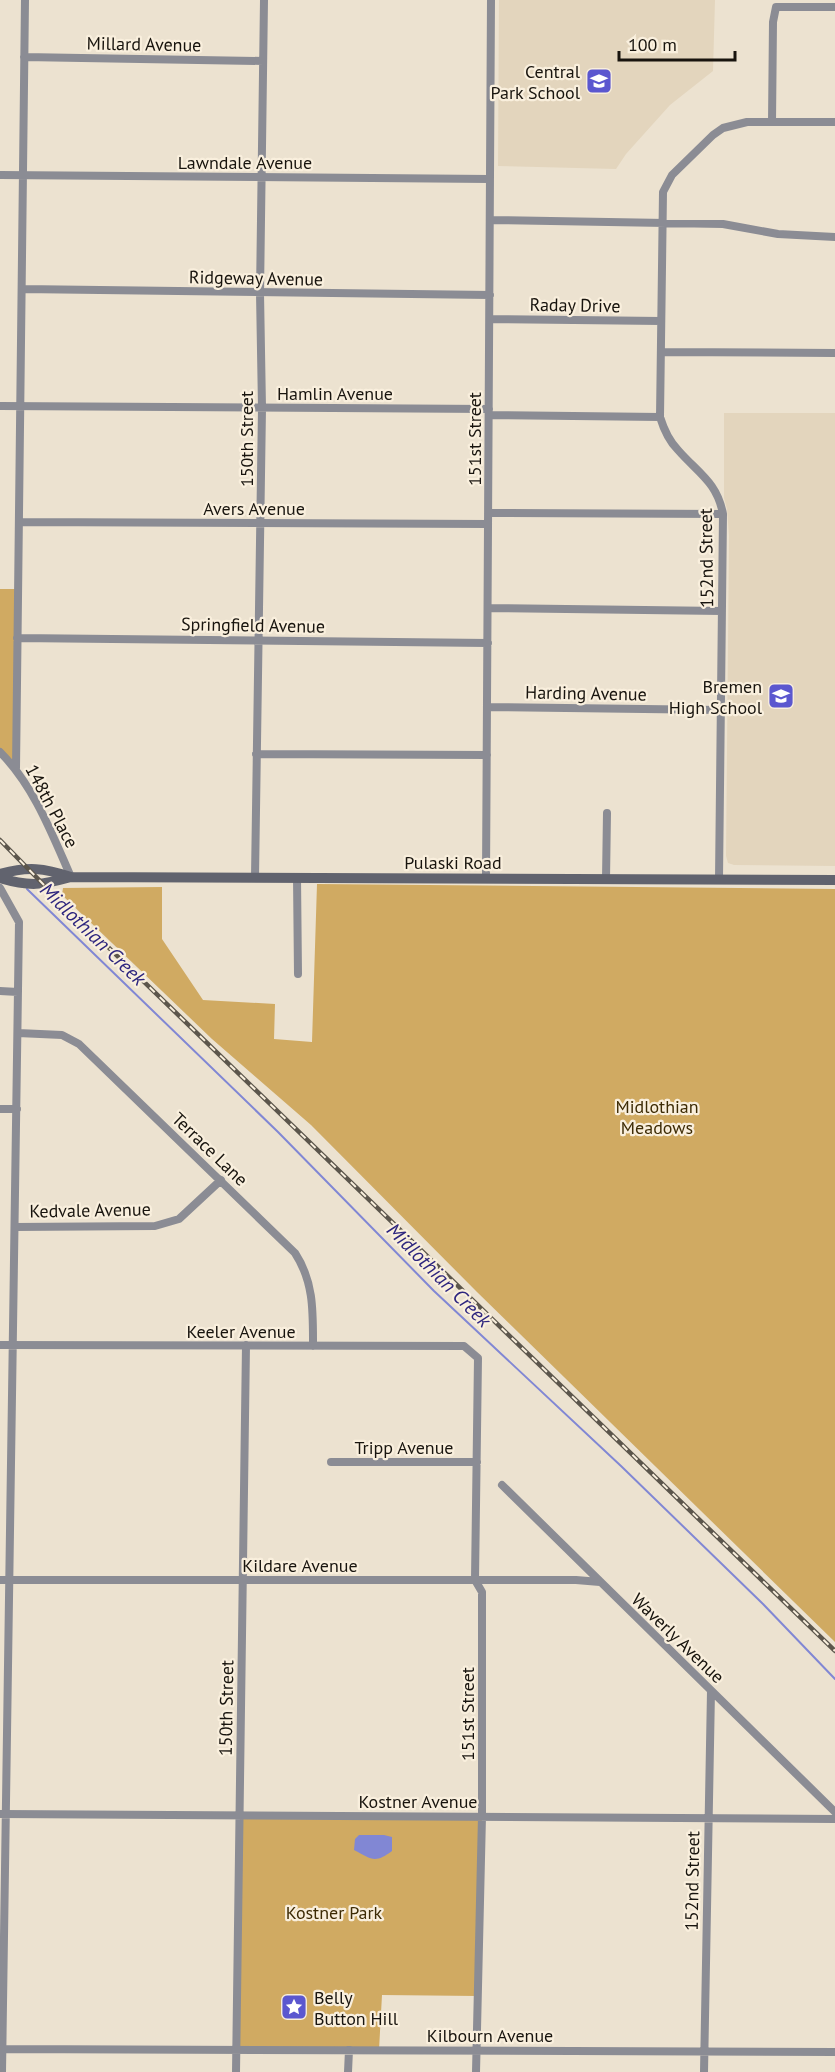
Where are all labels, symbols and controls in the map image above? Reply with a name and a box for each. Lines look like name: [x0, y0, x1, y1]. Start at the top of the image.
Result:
scale bar: [619, 24, 734, 62]
street label: Millard Avenue: [86, 32, 202, 56]
text: 100 m: [628, 33, 677, 56]
place label: Central Park School: [491, 60, 581, 104]
school or university icon: Central Park School: [584, 66, 614, 96]
street label: Lawndale Avenue: [178, 151, 312, 174]
street label: Ridgeway Avenue: [189, 265, 323, 291]
street label: Raday Drive: [529, 293, 621, 317]
street label: Hamlin Avenue: [277, 382, 393, 405]
street label: 150th Street: [235, 391, 258, 487]
street label: 151st Street: [463, 392, 486, 486]
street label: Avers Avenue: [203, 497, 305, 520]
street label: 152nd Street: [694, 508, 718, 608]
street label: Springfield Avenue: [181, 612, 325, 638]
place label: Bremen High School: [669, 675, 763, 719]
street label: Harding Avenue: [525, 680, 647, 706]
school or university icon: Bremen High School: [766, 681, 796, 711]
street label: 148th Place: [20, 760, 84, 852]
street label: Pulaski Road: [404, 851, 502, 874]
water label: Midlothian Creek: [34, 877, 152, 992]
park label: Midlothian Meadows: [615, 1095, 699, 1139]
street label: Terrace Lane: [167, 1107, 253, 1191]
street label: Kedvale Avenue: [29, 1197, 151, 1223]
water label: Midlothian Creek: [381, 1217, 498, 1334]
street label: Keeler Avenue: [186, 1320, 296, 1343]
street label: Tripp Avenue: [355, 1436, 453, 1459]
street label: Kildare Avenue: [242, 1554, 358, 1577]
street label: Waverly Avenue: [627, 1588, 729, 1688]
street label: 150th Street: [214, 1660, 238, 1756]
street label: 151st Street: [456, 1667, 479, 1761]
street label: Kostner Avenue: [359, 1790, 478, 1813]
street label: 152nd Street: [680, 1831, 704, 1931]
park label: Kostner Park: [286, 1901, 383, 1924]
place label: Belly Button Hill: [314, 1986, 399, 2030]
place icon: Belly Button Hill: [279, 1992, 309, 2022]
street label: Kilbourn Avenue: [427, 2024, 553, 2047]

